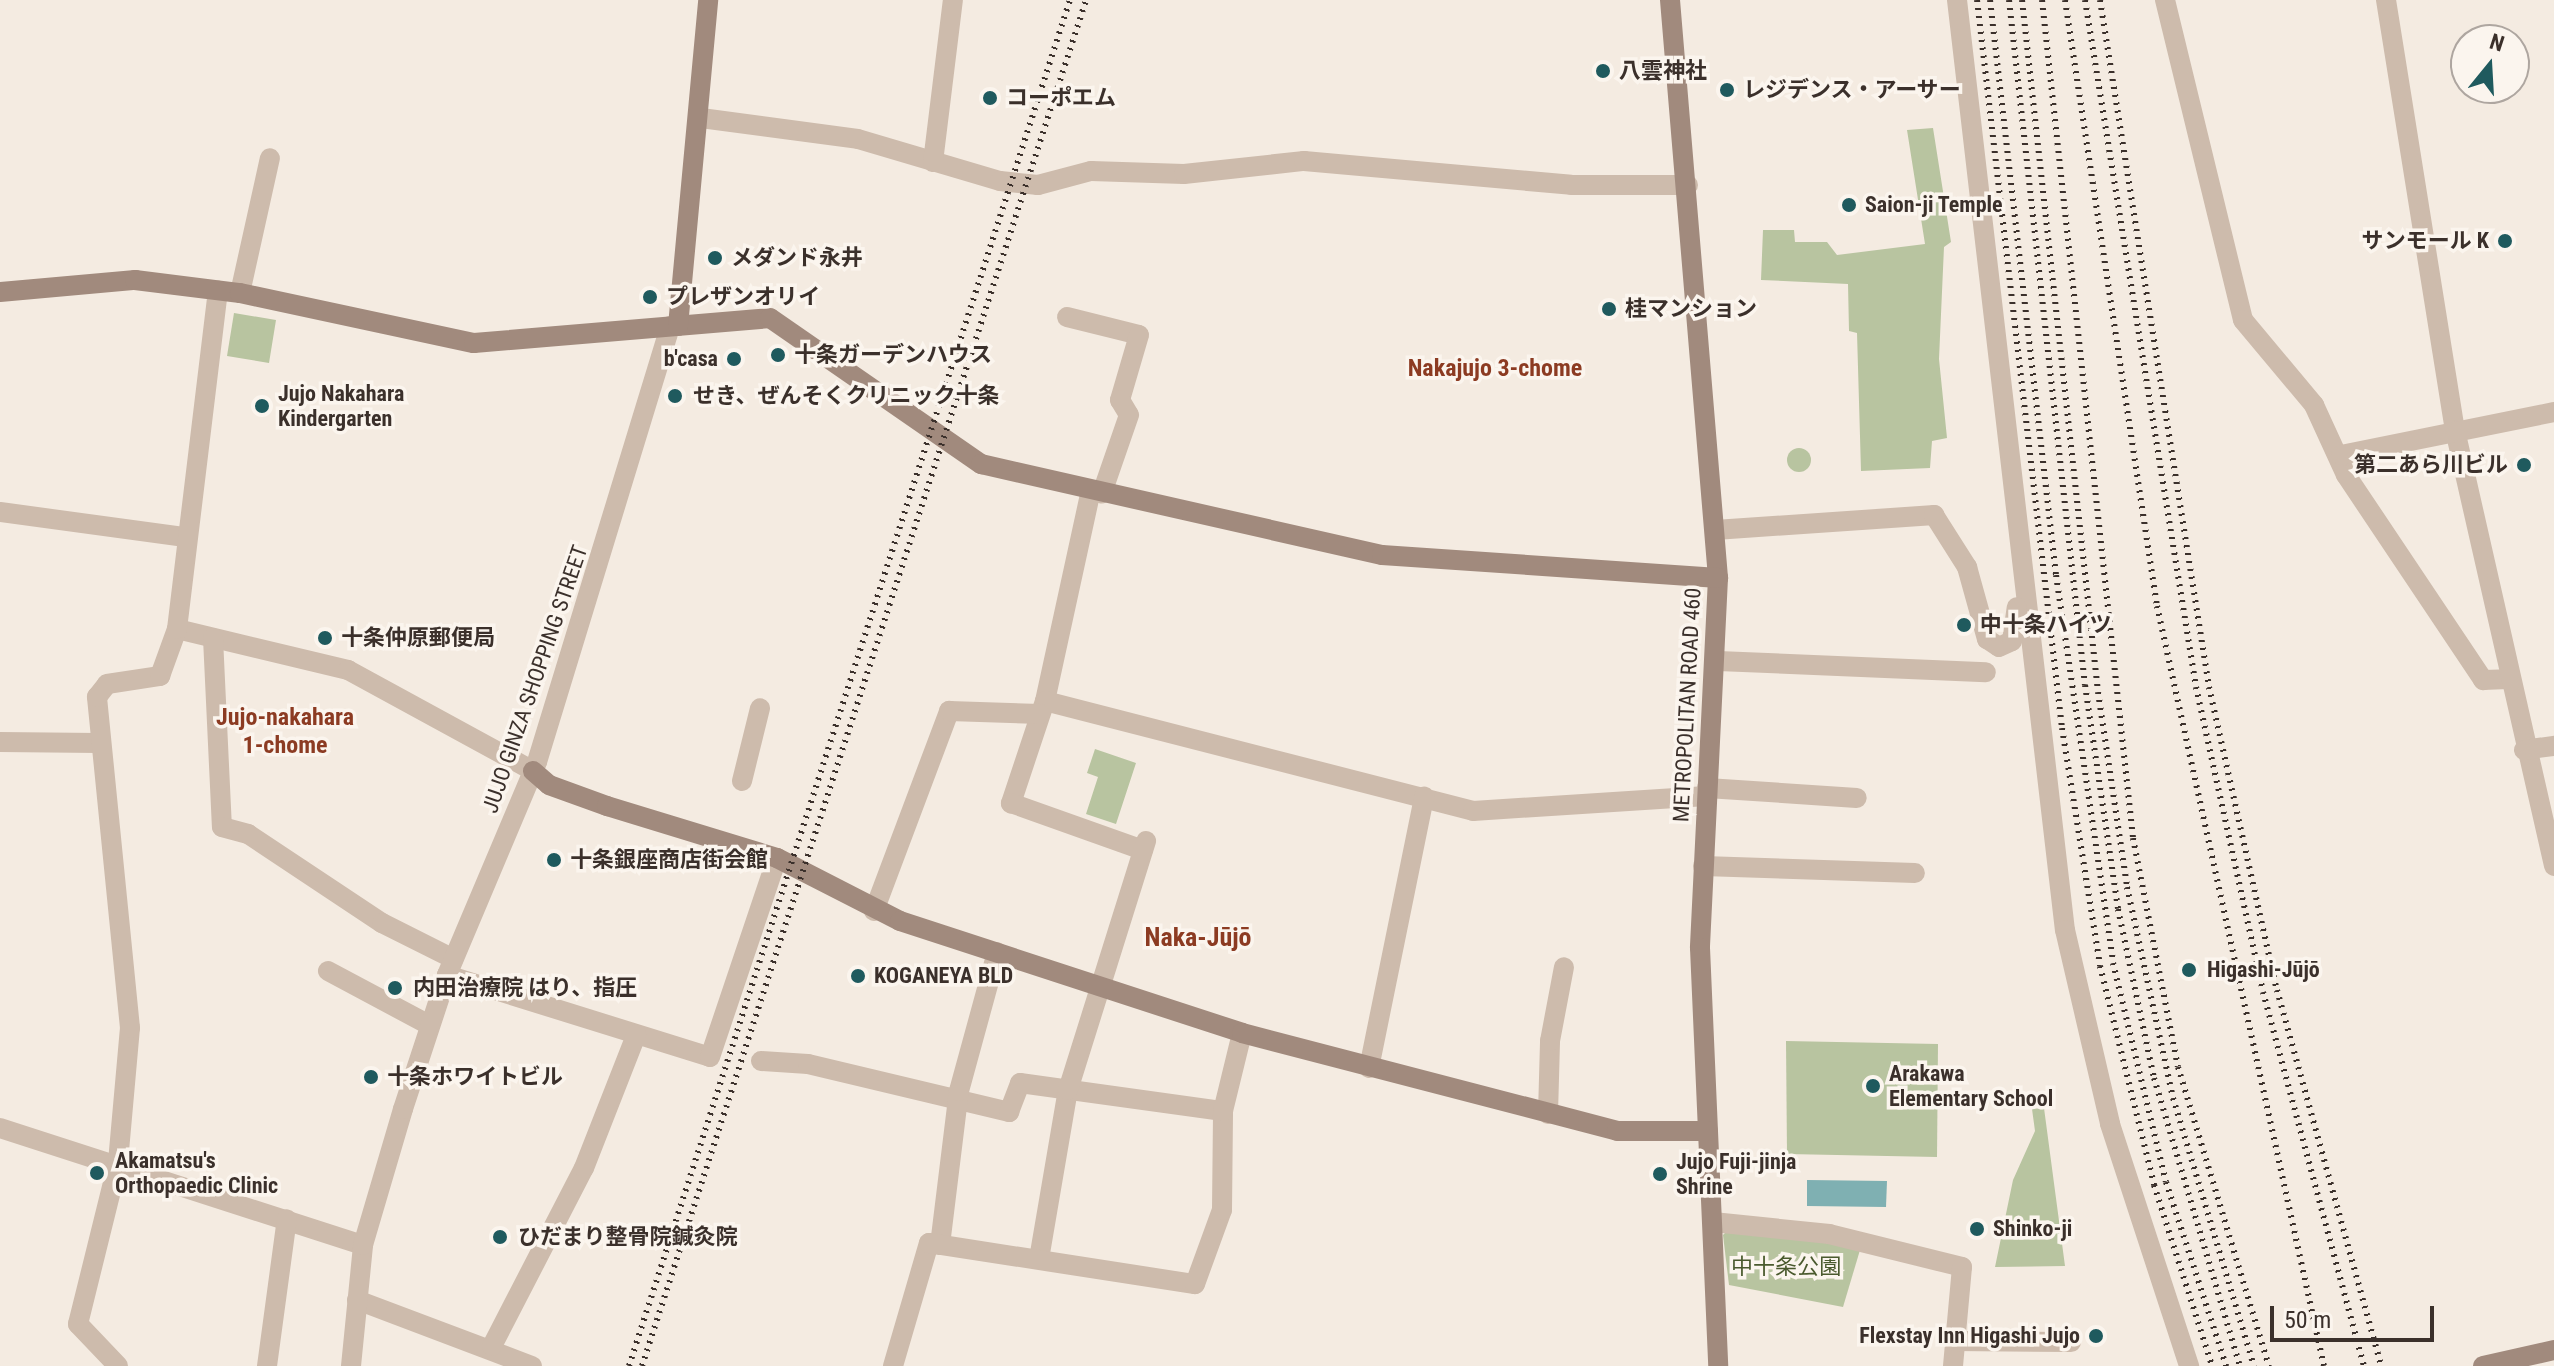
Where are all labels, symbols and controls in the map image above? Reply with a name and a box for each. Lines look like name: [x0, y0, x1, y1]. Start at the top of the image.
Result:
north arrow: [2450, 24, 2530, 104]
text: N: [2487, 29, 2507, 57]
place label: 八雲神社: [1619, 58, 1707, 84]
marker: 八雲神社: [1594, 62, 1612, 80]
place label: レジデンス・アーサー: [1743, 77, 1962, 103]
marker: レジデンス・アーサー: [1718, 81, 1736, 99]
place label: コーポエム: [1006, 85, 1116, 111]
marker: コーポエム: [981, 89, 999, 107]
place label: Saion-ji Temple: [1865, 192, 2003, 218]
marker: Saion-ji Temple: [1840, 196, 1858, 214]
place label: サンモール K: [2362, 228, 2489, 254]
marker: サンモール K: [2496, 232, 2514, 250]
place label: メダンド永井: [731, 245, 863, 271]
marker: メダンド永井: [706, 249, 724, 267]
place label: プレザンオリイ: [666, 284, 820, 310]
marker: プレザンオリイ: [641, 288, 659, 306]
place label: 桂マンション: [1625, 296, 1757, 322]
marker: 桂マンション: [1600, 300, 1618, 318]
place label: 十条ガーデンハウス: [794, 342, 992, 368]
place label: b'casa: [664, 346, 718, 372]
marker: 十条ガーデンハウス: [769, 346, 787, 364]
marker: b'casa: [725, 350, 743, 368]
district label: Nakajujo 3-chome: [1408, 355, 1582, 383]
place label: Jujo Nakahara Kindergarten: [278, 380, 404, 432]
place label: せき、ぜんそくクリニック十条: [693, 383, 999, 409]
marker: せき、ぜんそくクリニック十条: [664, 385, 686, 407]
marker: Jujo Nakahara Kindergarten: [253, 397, 271, 415]
place label: 第二あら川ビル: [2354, 452, 2508, 478]
marker: 第二あら川ビル: [2515, 456, 2533, 474]
street label: JUJO GINZA SHOPPING STREET: [477, 542, 593, 816]
street label: METROPOLITAN ROAD 460: [1668, 587, 1706, 823]
place label: 中十条ハイツ: [1980, 612, 2112, 638]
marker: 中十条ハイツ: [1955, 616, 1973, 634]
place label: 十条仲原郵便局: [341, 625, 495, 651]
marker: 十条仲原郵便局: [316, 629, 334, 647]
district label: Jujo-nakahara 1-chome: [216, 704, 354, 760]
place label: 十条銀座商店街会館: [570, 847, 768, 873]
marker: 十条銀座商店街会館: [545, 851, 563, 869]
district label: Naka-Jūjō: [1144, 922, 1252, 954]
place label: Higashi-Jūjō: [2207, 957, 2320, 983]
marker: Higashi-Jūjō: [2178, 959, 2200, 981]
place label: KOGANEYA BLD: [874, 963, 1013, 989]
marker: KOGANEYA BLD: [849, 967, 867, 985]
place label: 内田治療院 はり、指圧: [413, 975, 637, 1001]
marker: 内田治療院 はり、指圧: [384, 977, 406, 999]
place label: Arakawa Elementary School: [1889, 1060, 2053, 1112]
place label: 十条ホワイトビル: [387, 1064, 563, 1090]
marker: 十条ホワイトビル: [362, 1068, 380, 1086]
marker: Arakawa Elementary School: [1864, 1077, 1882, 1095]
place label: Akamatsu's Orthopaedic Clinic: [115, 1147, 278, 1198]
place label: Jujo Fuji-jinja Shrine: [1676, 1148, 1796, 1200]
marker: Akamatsu's Orthopaedic Clinic: [86, 1162, 108, 1184]
marker: Jujo Fuji-jinja Shrine: [1651, 1165, 1669, 1183]
place label: Shinko-ji: [1993, 1216, 2072, 1242]
marker: Shinko-ji: [1968, 1220, 1986, 1238]
place label: ひだまり整骨院鍼灸院: [518, 1224, 738, 1250]
marker: ひだまり整骨院鍼灸院: [489, 1226, 511, 1248]
park label: 中十条公園: [1731, 1254, 1841, 1280]
scale bar: [2274, 1290, 2438, 1340]
text: 50 m: [2284, 1306, 2331, 1334]
place label: Flexstay Inn Higashi Jujo: [1859, 1323, 2080, 1349]
marker: Flexstay Inn Higashi Jujo: [2087, 1327, 2105, 1345]

